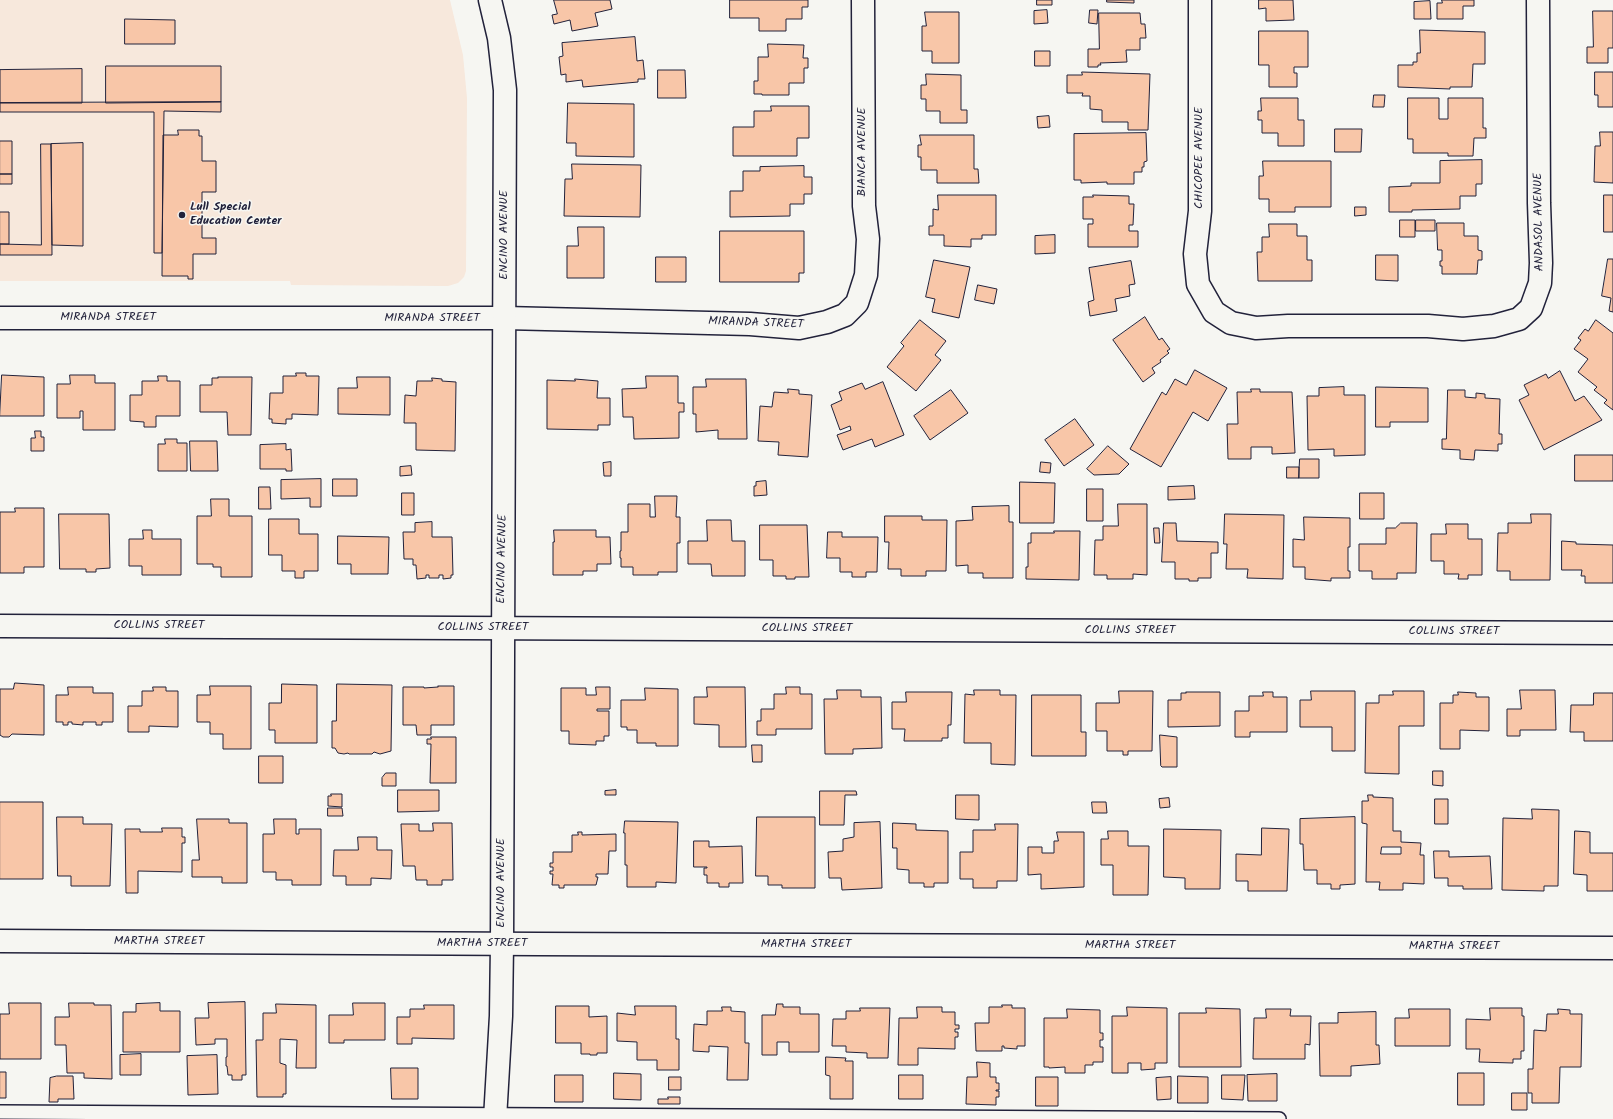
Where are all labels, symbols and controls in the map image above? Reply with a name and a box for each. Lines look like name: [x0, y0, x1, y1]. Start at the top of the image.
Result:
street label: BIANCA AVENUE: [856, 107, 870, 197]
street label: CHICOPEE AVENUE: [1193, 107, 1207, 209]
street label: ANDASOL AVENUE: [1532, 173, 1548, 271]
street label: ENCINO AVENUE: [498, 190, 512, 280]
place label: Lull Special Education Center: [190, 201, 282, 229]
marker: Lull Special Education Center: [177, 210, 187, 220]
street label: MIRANDA STREET: [60, 311, 156, 325]
street label: MIRANDA STREET: [384, 312, 480, 326]
street label: MIRANDA STREET: [708, 315, 804, 333]
street label: ENCINO AVENUE: [495, 514, 511, 604]
street label: COLLINS STREET: [114, 619, 204, 633]
street label: COLLINS STREET: [438, 621, 528, 635]
street label: COLLINS STREET: [762, 622, 852, 636]
street label: COLLINS STREET: [1085, 624, 1175, 638]
street label: COLLINS STREET: [1409, 625, 1499, 639]
street label: ENCINO AVENUE: [495, 838, 509, 928]
street label: MARTHA STREET: [114, 935, 204, 949]
street label: MARTHA STREET: [437, 937, 527, 951]
street label: MARTHA STREET: [761, 938, 851, 952]
street label: MARTHA STREET: [1085, 939, 1175, 953]
street label: MARTHA STREET: [1409, 940, 1499, 954]

